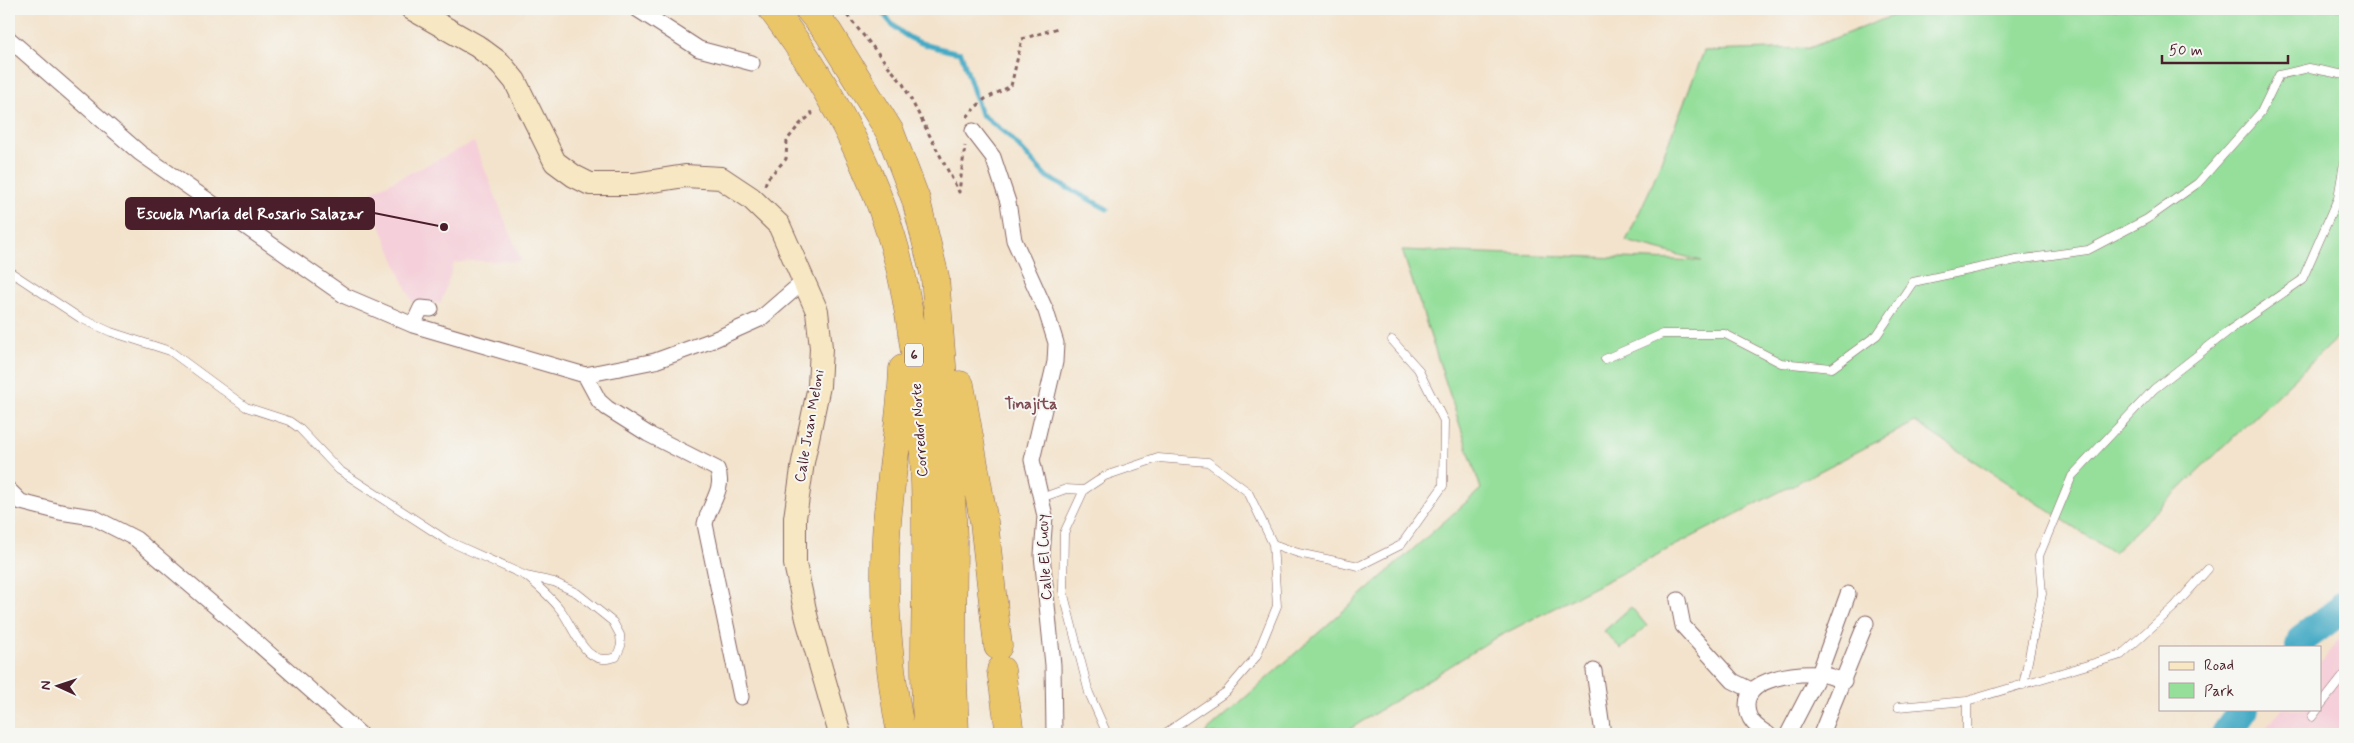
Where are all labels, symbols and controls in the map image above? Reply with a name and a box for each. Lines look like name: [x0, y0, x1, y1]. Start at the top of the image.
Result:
scale bar: [2162, 32, 2288, 64]
text: 50 m: [2169, 41, 2203, 61]
callout: Escuela María del Rosario Salazar: [126, 198, 374, 229]
text: Escuela María del Rosario Salazar: [136, 204, 364, 225]
road number: 6: [905, 344, 923, 366]
street label: Calle Juan Meloni: [790, 368, 830, 484]
street label: Corredor Norte: [907, 382, 933, 478]
district label: Tinajita: [1005, 394, 1057, 415]
street label: Calle El Cucuy: [1033, 513, 1057, 601]
legend: [2159, 646, 2322, 710]
text: Road: [2204, 656, 2234, 676]
north arrow: [32, 660, 82, 710]
text: N: [37, 680, 55, 691]
text: Park: [2204, 682, 2234, 702]

